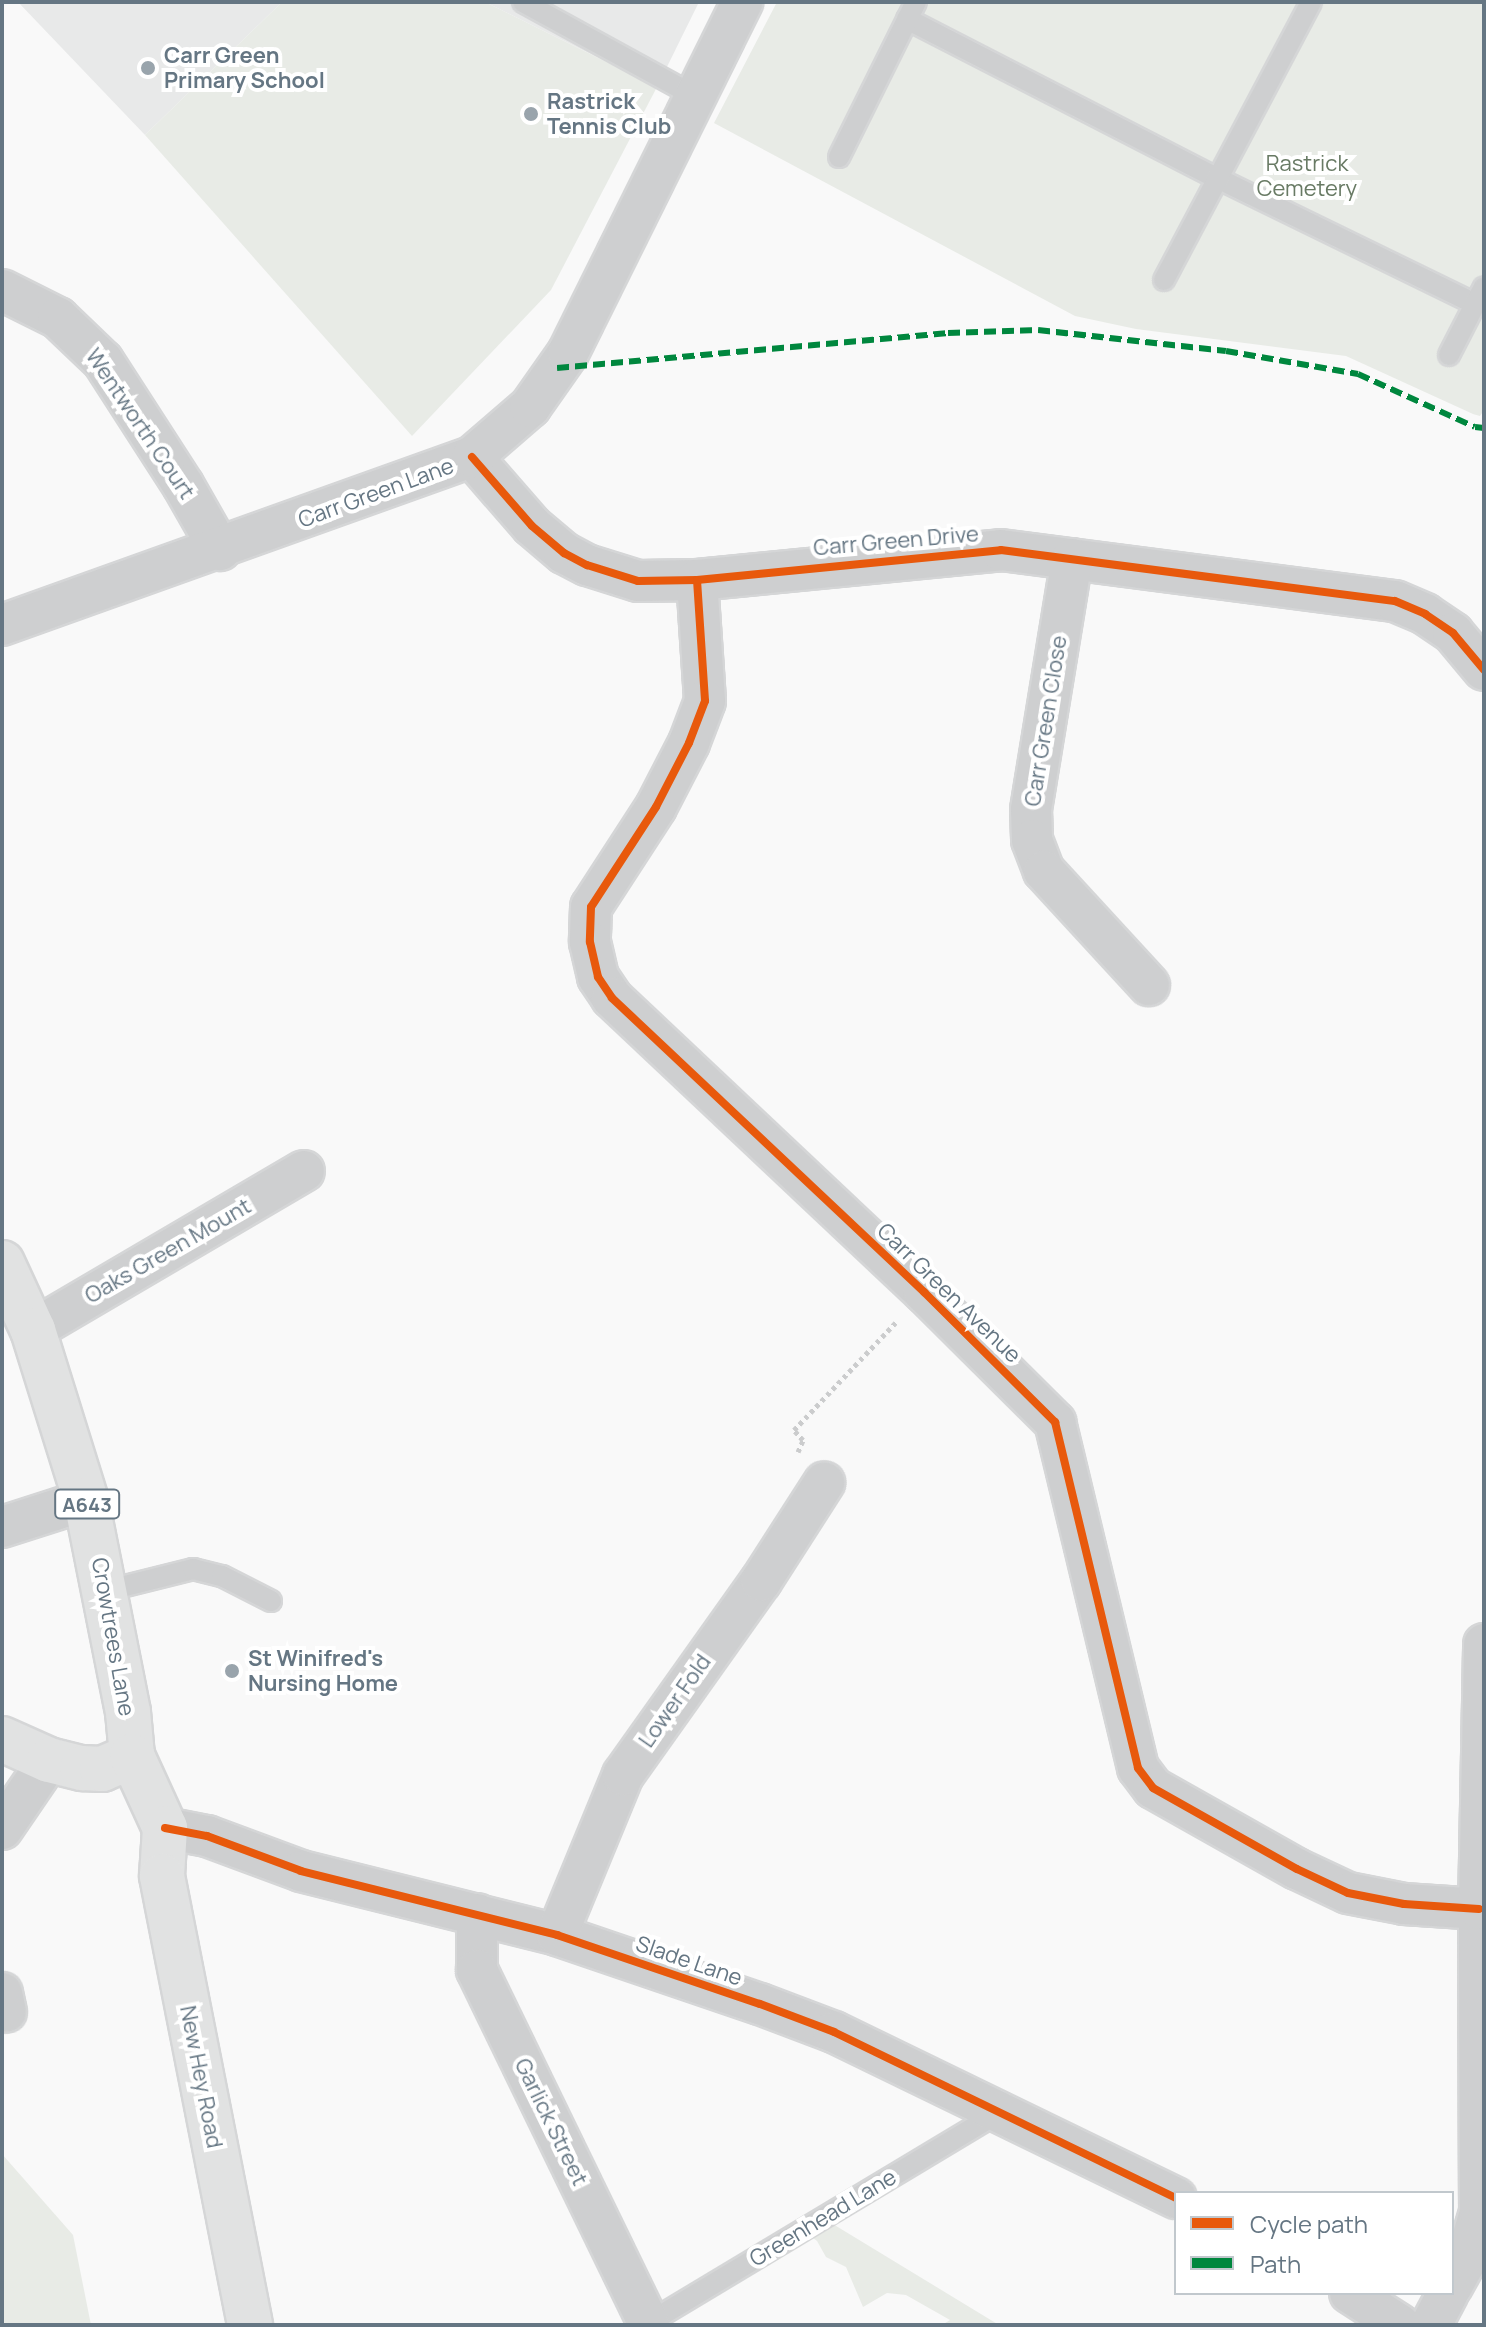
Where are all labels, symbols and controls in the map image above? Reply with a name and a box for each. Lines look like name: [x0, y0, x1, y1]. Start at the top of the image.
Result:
place label: Carr Green Primary School: [164, 42, 325, 94]
marker: Carr Green Primary School: [139, 59, 157, 77]
place label: Rastrick Tennis Club: [547, 88, 671, 140]
marker: Rastrick Tennis Club: [522, 105, 540, 123]
park label: Rastrick Cemetery: [1257, 150, 1357, 202]
street label: Wentworth Court: [80, 344, 200, 504]
street label: Carr Green Lane: [295, 453, 457, 533]
street label: Carr Green Drive: [812, 521, 980, 561]
street label: Carr Green Close: [1019, 634, 1073, 808]
street label: Oaks Green Mount: [80, 1193, 256, 1309]
street label: Carr Green Avenue: [872, 1218, 1026, 1368]
road number: A643: [53, 1488, 121, 1520]
street label: Crowtrees Lane: [86, 1556, 140, 1718]
place label: St Winifred's Nursing Home: [248, 1645, 398, 1696]
street label: Lower Fold: [633, 1649, 717, 1753]
marker: St Winifred's Nursing Home: [223, 1662, 241, 1680]
street label: Slade Lane: [632, 1931, 746, 1991]
street label: New Hey Road: [174, 2004, 228, 2150]
street label: Garlick Street: [509, 2054, 593, 2190]
street label: Greenhead Lane: [745, 2164, 901, 2272]
legend: [1174, 2191, 1454, 2295]
text: Cycle path: [1250, 2207, 1368, 2240]
text: Path: [1250, 2247, 1301, 2280]

